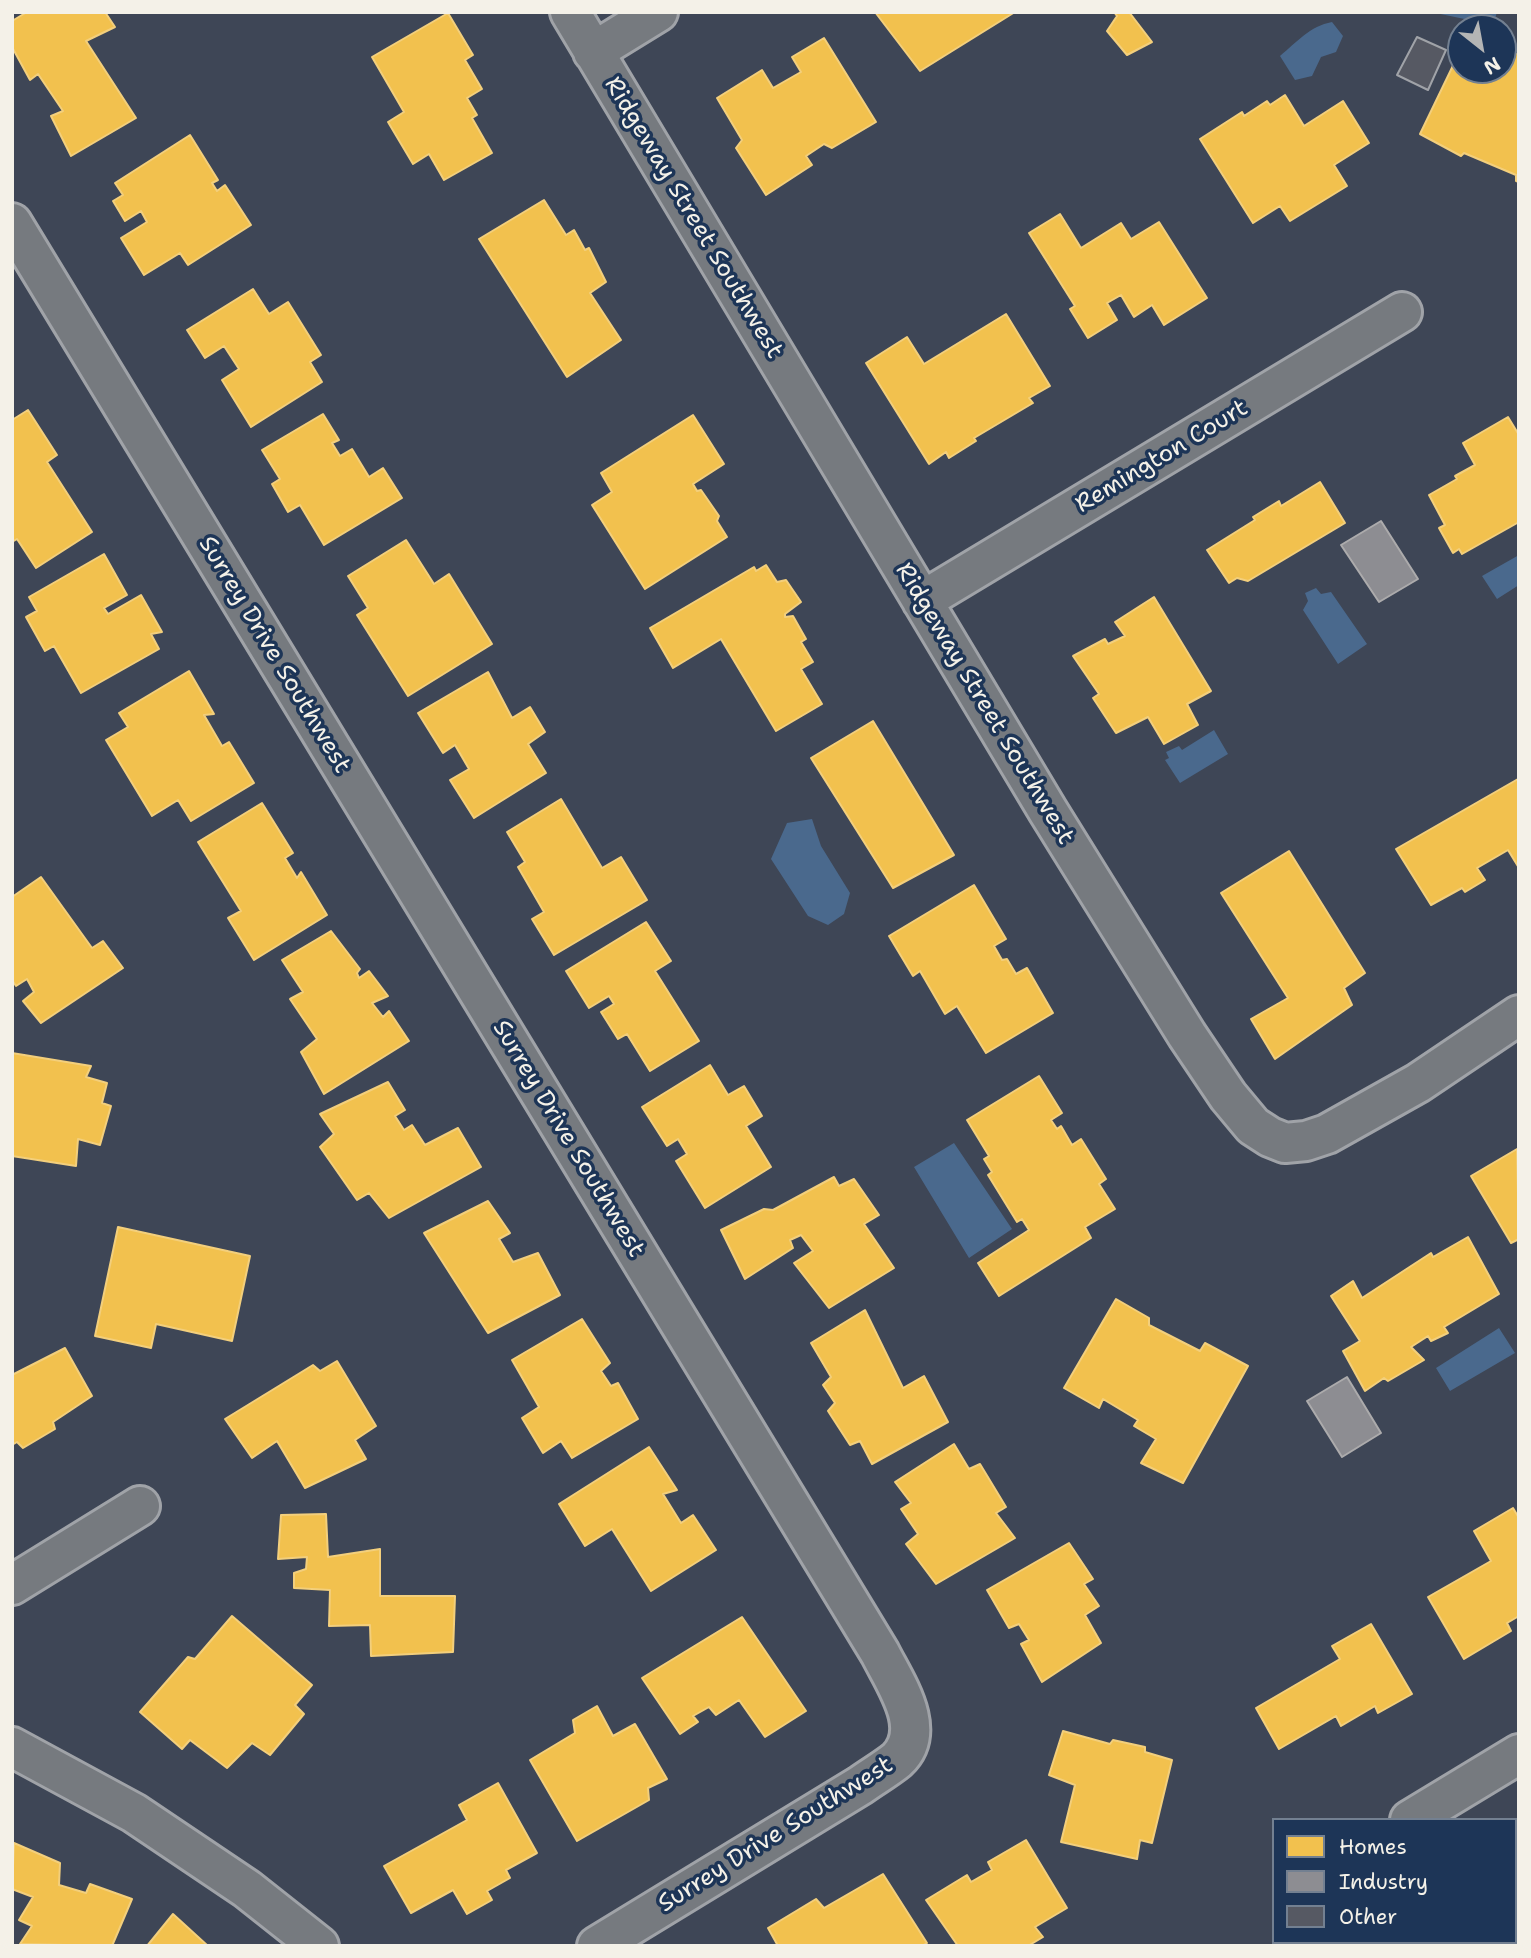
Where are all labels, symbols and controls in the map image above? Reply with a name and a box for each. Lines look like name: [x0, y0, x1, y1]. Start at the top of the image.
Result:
north arrow: [1447, 14, 1517, 84]
text: N: [1479, 51, 1505, 80]
street label: Ridgeway Street Southwest: [597, 72, 789, 364]
street label: Remington Court: [1071, 394, 1253, 520]
street label: Surrey Drive Southwest: [192, 531, 356, 779]
street label: Ridgeway Street Southwest: [888, 558, 1080, 850]
street label: Surrey Drive Southwest: [486, 1015, 650, 1263]
street label: Surrey Drive Southwest: [653, 1751, 899, 1919]
legend: [1272, 1818, 1517, 1944]
text: Homes: [1339, 1833, 1407, 1861]
text: Industry: [1339, 1868, 1428, 1896]
text: Other: [1339, 1903, 1397, 1931]

